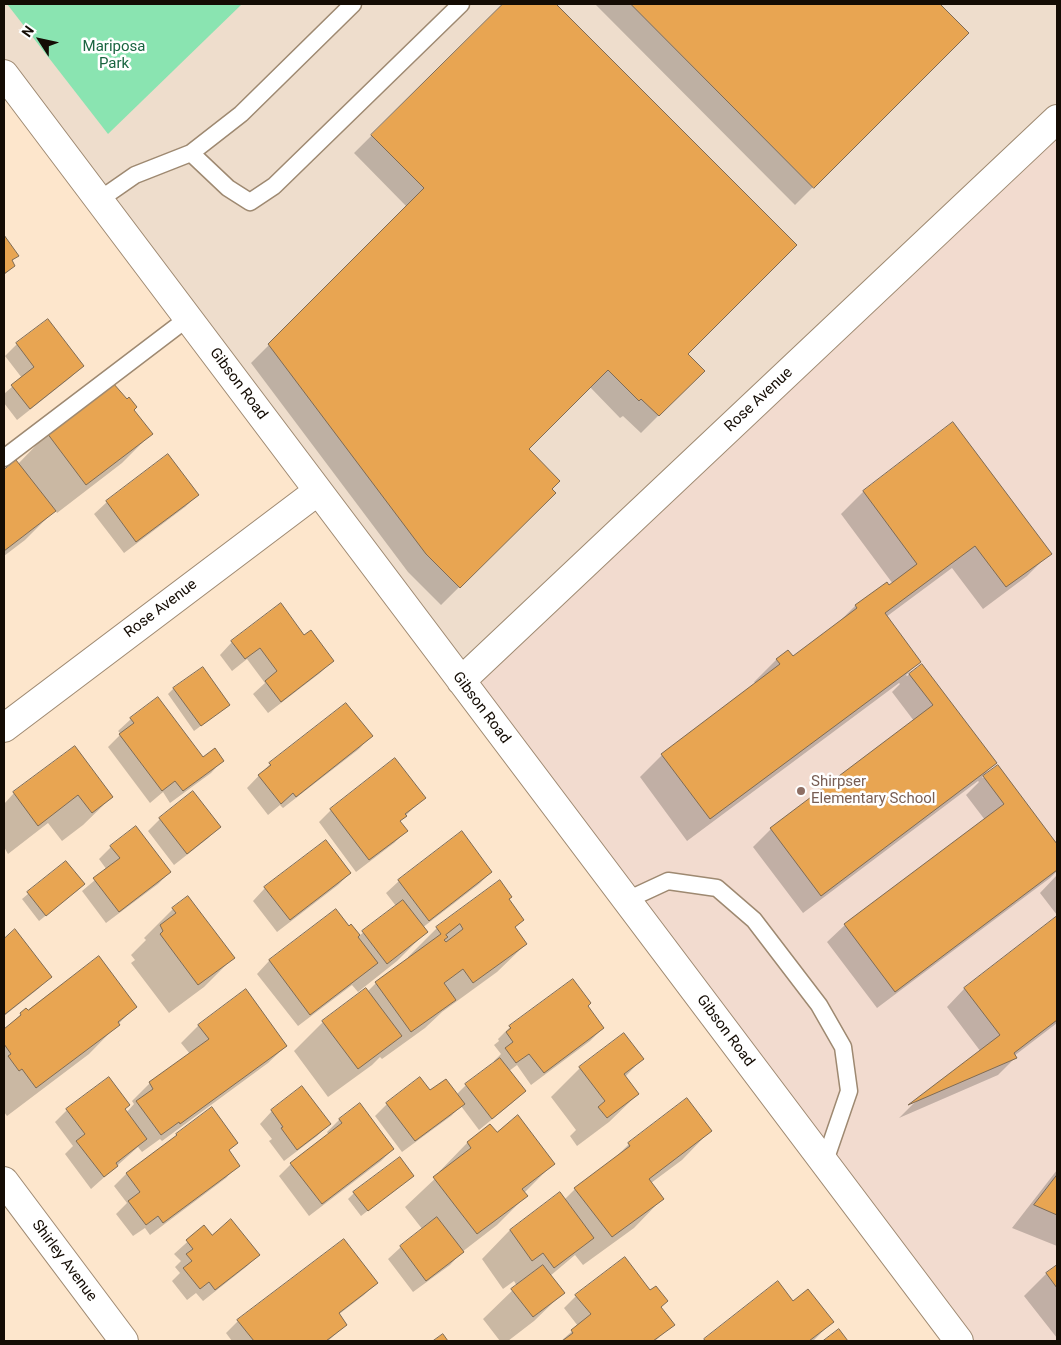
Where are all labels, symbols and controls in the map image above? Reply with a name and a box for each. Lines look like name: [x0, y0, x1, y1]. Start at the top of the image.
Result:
north arrow: [15, 15, 65, 65]
text: N: [18, 23, 37, 40]
park label: Mariposa Park: [83, 38, 145, 73]
street label: Gibson Road: [205, 345, 271, 423]
street label: Rose Avenue: [721, 364, 797, 436]
street label: Rose Avenue: [121, 576, 201, 642]
street label: Gibson Road: [448, 669, 514, 747]
place label: Shirpser Elementary School: [811, 773, 935, 808]
marker: Shirpser Elementary School: [795, 785, 807, 797]
street label: Gibson Road: [692, 992, 758, 1070]
street label: Shirley Avenue: [28, 1217, 100, 1305]

